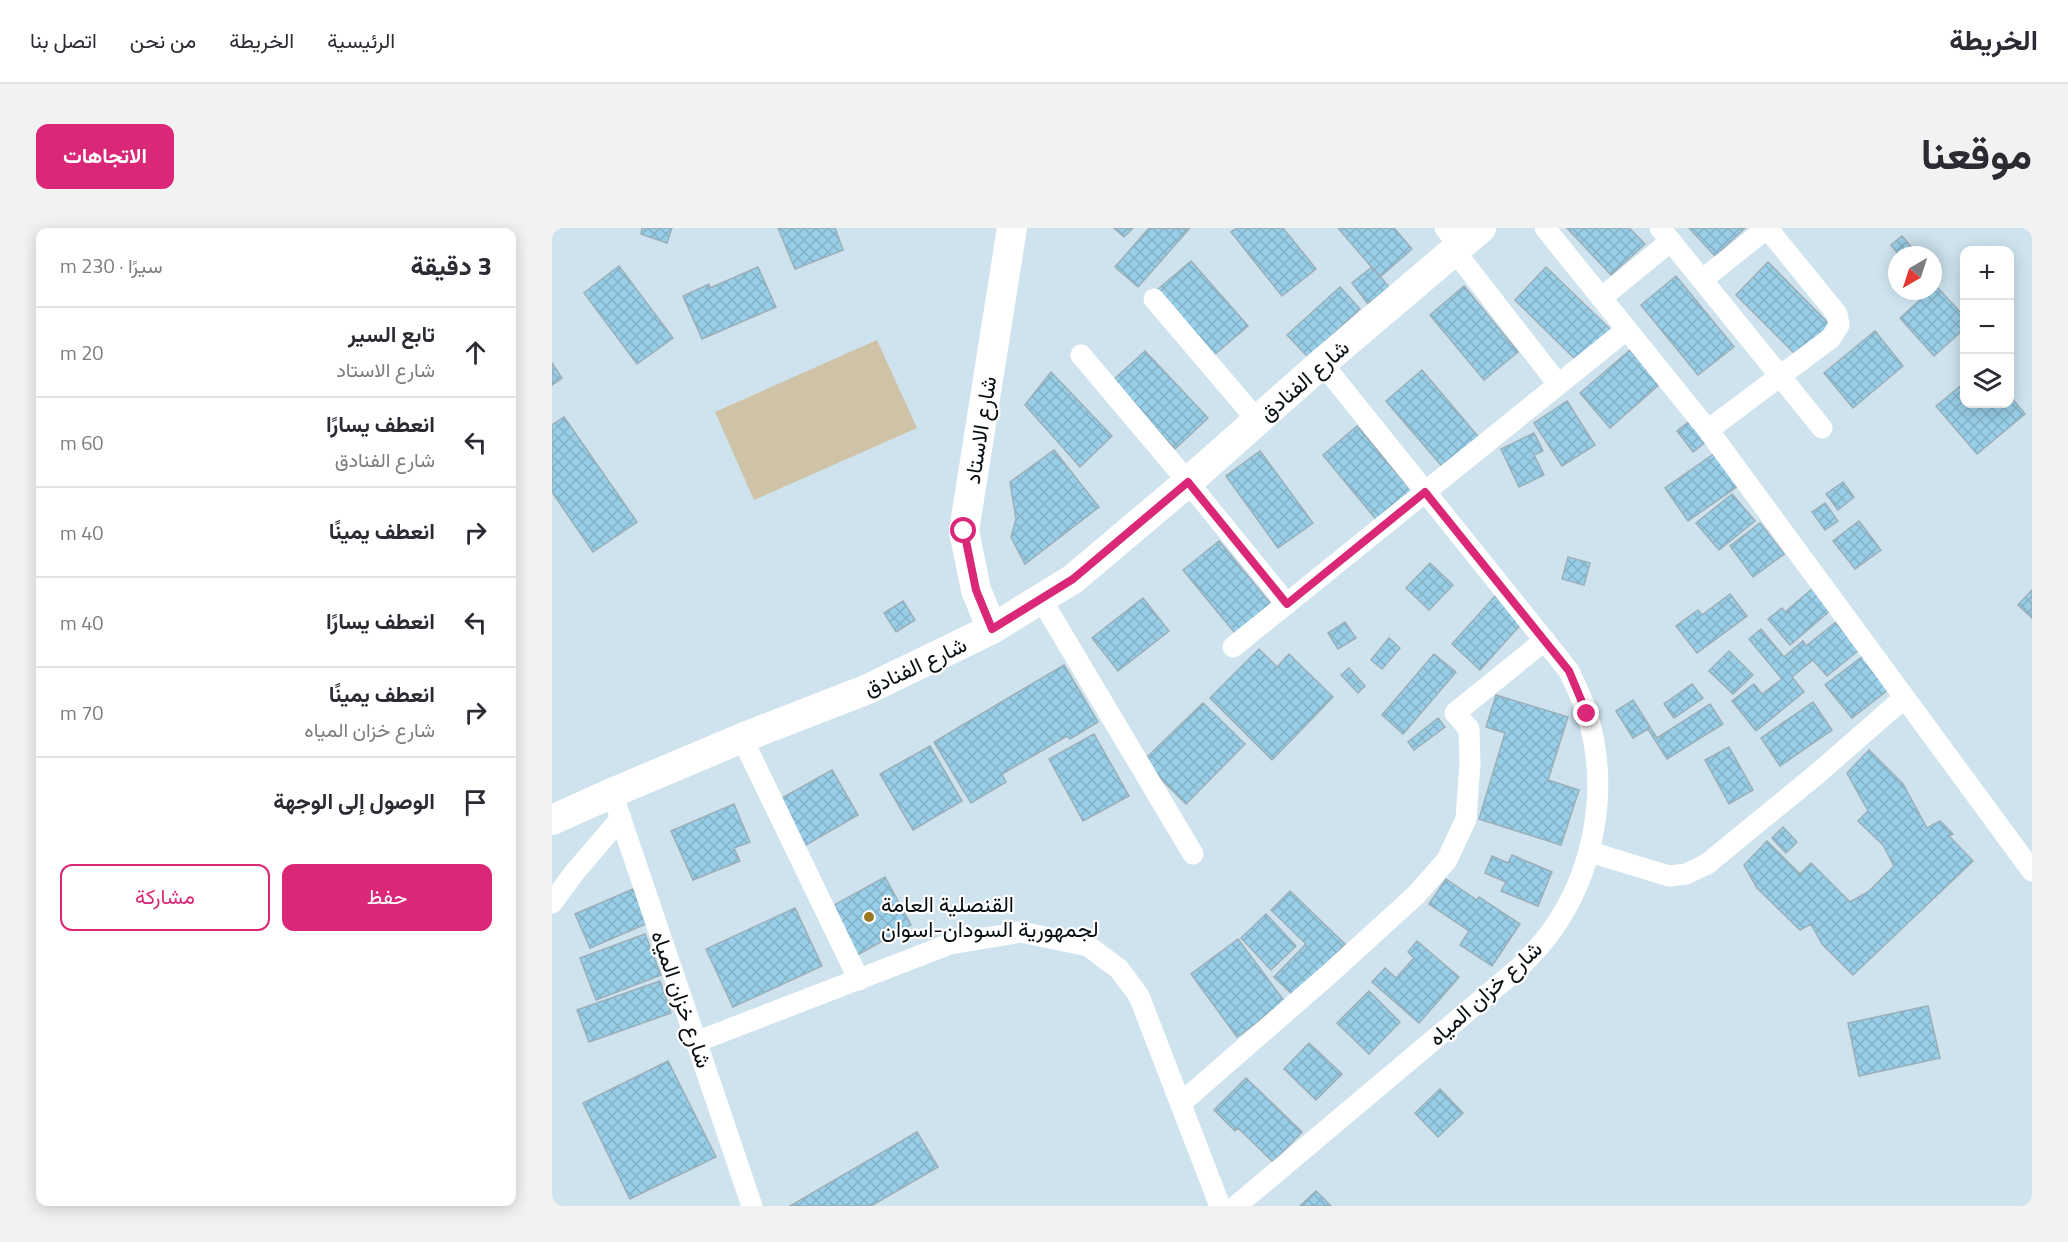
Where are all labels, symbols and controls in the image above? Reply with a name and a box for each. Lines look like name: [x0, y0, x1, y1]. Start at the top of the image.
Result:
text: الخريطة: [1949, 18, 2038, 61]
text: اتصل بنا: [30, 24, 97, 56]
text: من نحن: [130, 24, 196, 56]
text: الخريطة: [229, 24, 294, 56]
text: الرئيسية: [327, 24, 395, 56]
text: موقعنا: [1921, 121, 2032, 185]
button: الاتجاهات: [36, 124, 174, 189]
text: 3 دقيقة: [410, 246, 492, 285]
north arrow: [1888, 246, 1942, 300]
map controls: [1960, 246, 2014, 408]
button: +: [1960, 246, 2014, 300]
text: سيرًا · 230 m: [60, 250, 163, 281]
button: −: [1960, 300, 2014, 354]
text: تابع السير: [348, 317, 435, 351]
street label: شارع الفنادق: [1251, 331, 1357, 429]
icon: ahead: [459, 336, 492, 369]
text: 20 m: [60, 337, 104, 368]
text: شارع الاستاد: [336, 354, 435, 385]
button: layers: [1960, 354, 2014, 408]
street label: شارع الاستاد: [955, 374, 1005, 486]
text: انعطف يسارًا: [326, 407, 435, 441]
icon: left: [459, 426, 492, 459]
text: 60 m: [60, 427, 104, 458]
text: شارع الفنادق: [335, 444, 435, 475]
text: انعطف يمينًا: [329, 514, 435, 548]
icon: right: [459, 516, 492, 549]
text: 40 m: [60, 517, 104, 548]
route start: [950, 517, 976, 543]
text: انعطف يسارًا: [326, 604, 435, 638]
icon: left: [459, 606, 492, 639]
text: 40 m: [60, 607, 104, 638]
street label: شارع الفنادق: [858, 627, 972, 705]
text: انعطف يمينًا: [329, 677, 435, 711]
icon: right: [459, 696, 492, 729]
text: 70 m: [60, 697, 104, 728]
route end: [1573, 700, 1599, 726]
text: شارع خزان المياه: [304, 714, 435, 745]
text: الوصول إلى الوجهة: [273, 784, 435, 818]
icon: arrive: [459, 786, 492, 819]
button: مشاركة: [60, 864, 270, 931]
button: حفظ: [282, 864, 492, 931]
place label: القنصلية العامة لجمهورية السودان-اسوان: [881, 887, 1099, 946]
marker: القنصلية العامة لجمهورية السودان-اسوان: [862, 910, 876, 924]
street label: شارع خزان المياه: [643, 926, 721, 1072]
street label: شارع خزان المياه: [1420, 932, 1550, 1054]

